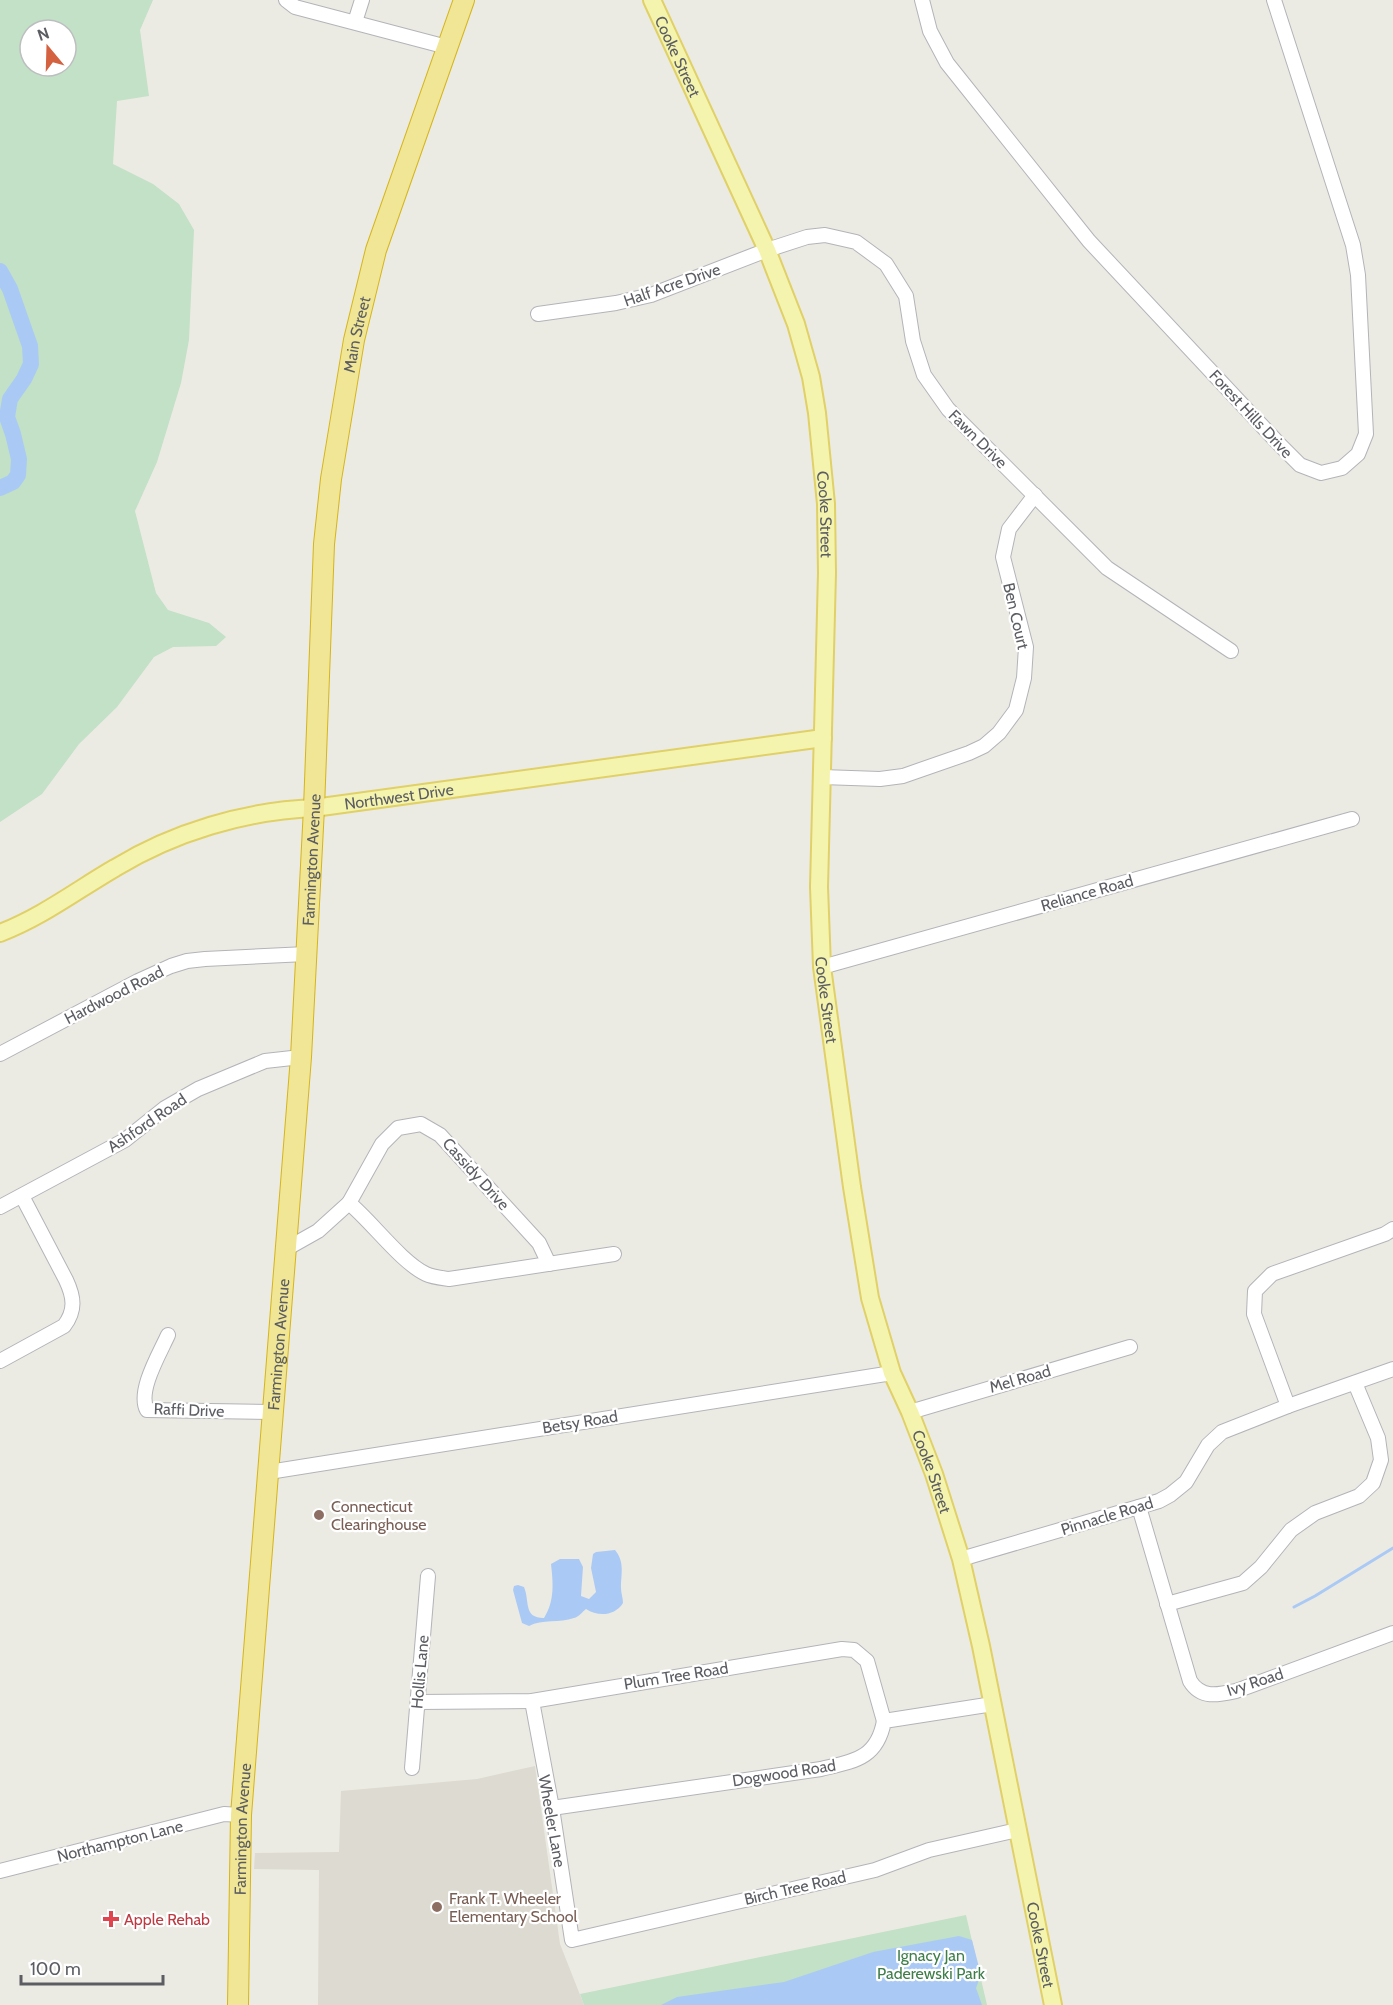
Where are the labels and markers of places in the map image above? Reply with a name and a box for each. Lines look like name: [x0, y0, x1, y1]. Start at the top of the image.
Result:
place label: Connecticut Clearinghouse: [331, 1497, 426, 1534]
marker: Connecticut Clearinghouse: [312, 1508, 326, 1522]
place label: Frank T. Wheeler Elementary School: [449, 1889, 577, 1926]
marker: Frank T. Wheeler Elementary School: [430, 1900, 444, 1914]
marker: Apple Rehab: [102, 1910, 120, 1928]
place label: Apple Rehab: [124, 1910, 210, 1929]

